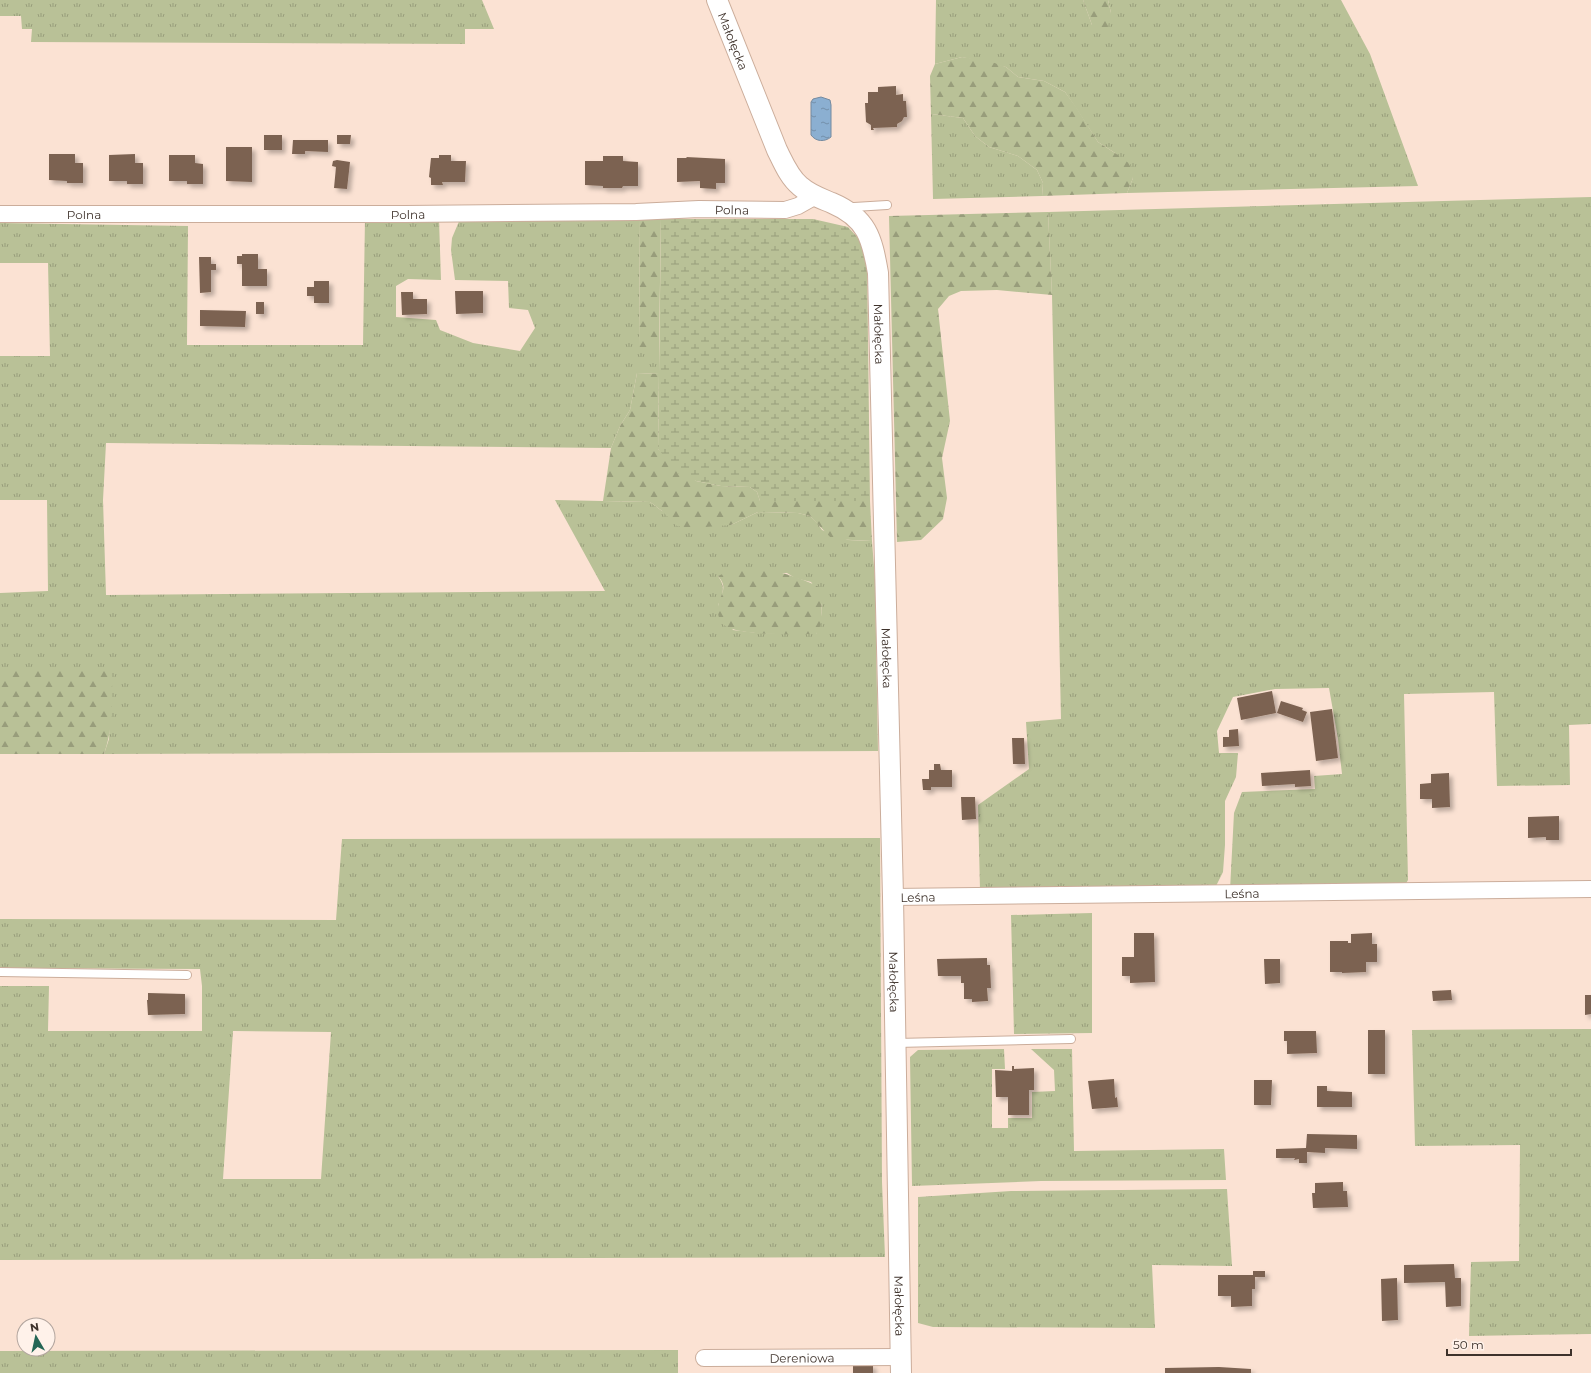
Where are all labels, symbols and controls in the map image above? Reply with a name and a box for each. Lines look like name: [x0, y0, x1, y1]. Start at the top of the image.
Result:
street label: Małołęcka: [715, 10, 752, 72]
street label: Polna: [715, 202, 749, 217]
street label: Polna: [391, 206, 425, 222]
street label: Polna: [67, 207, 101, 222]
street label: Małołęcka: [871, 304, 888, 365]
street label: Małołęcka: [879, 627, 895, 689]
street label: Leśna: [1224, 885, 1260, 901]
street label: Leśna: [900, 889, 936, 904]
street label: Małołęcka: [886, 951, 902, 1013]
street label: Małołęcka: [892, 1275, 908, 1336]
north arrow: [16, 1317, 56, 1357]
text: N: [29, 1320, 40, 1335]
scale bar: [1447, 1331, 1571, 1357]
text: 50 m: [1453, 1337, 1484, 1352]
street label: Dereniowa: [769, 1350, 835, 1365]

